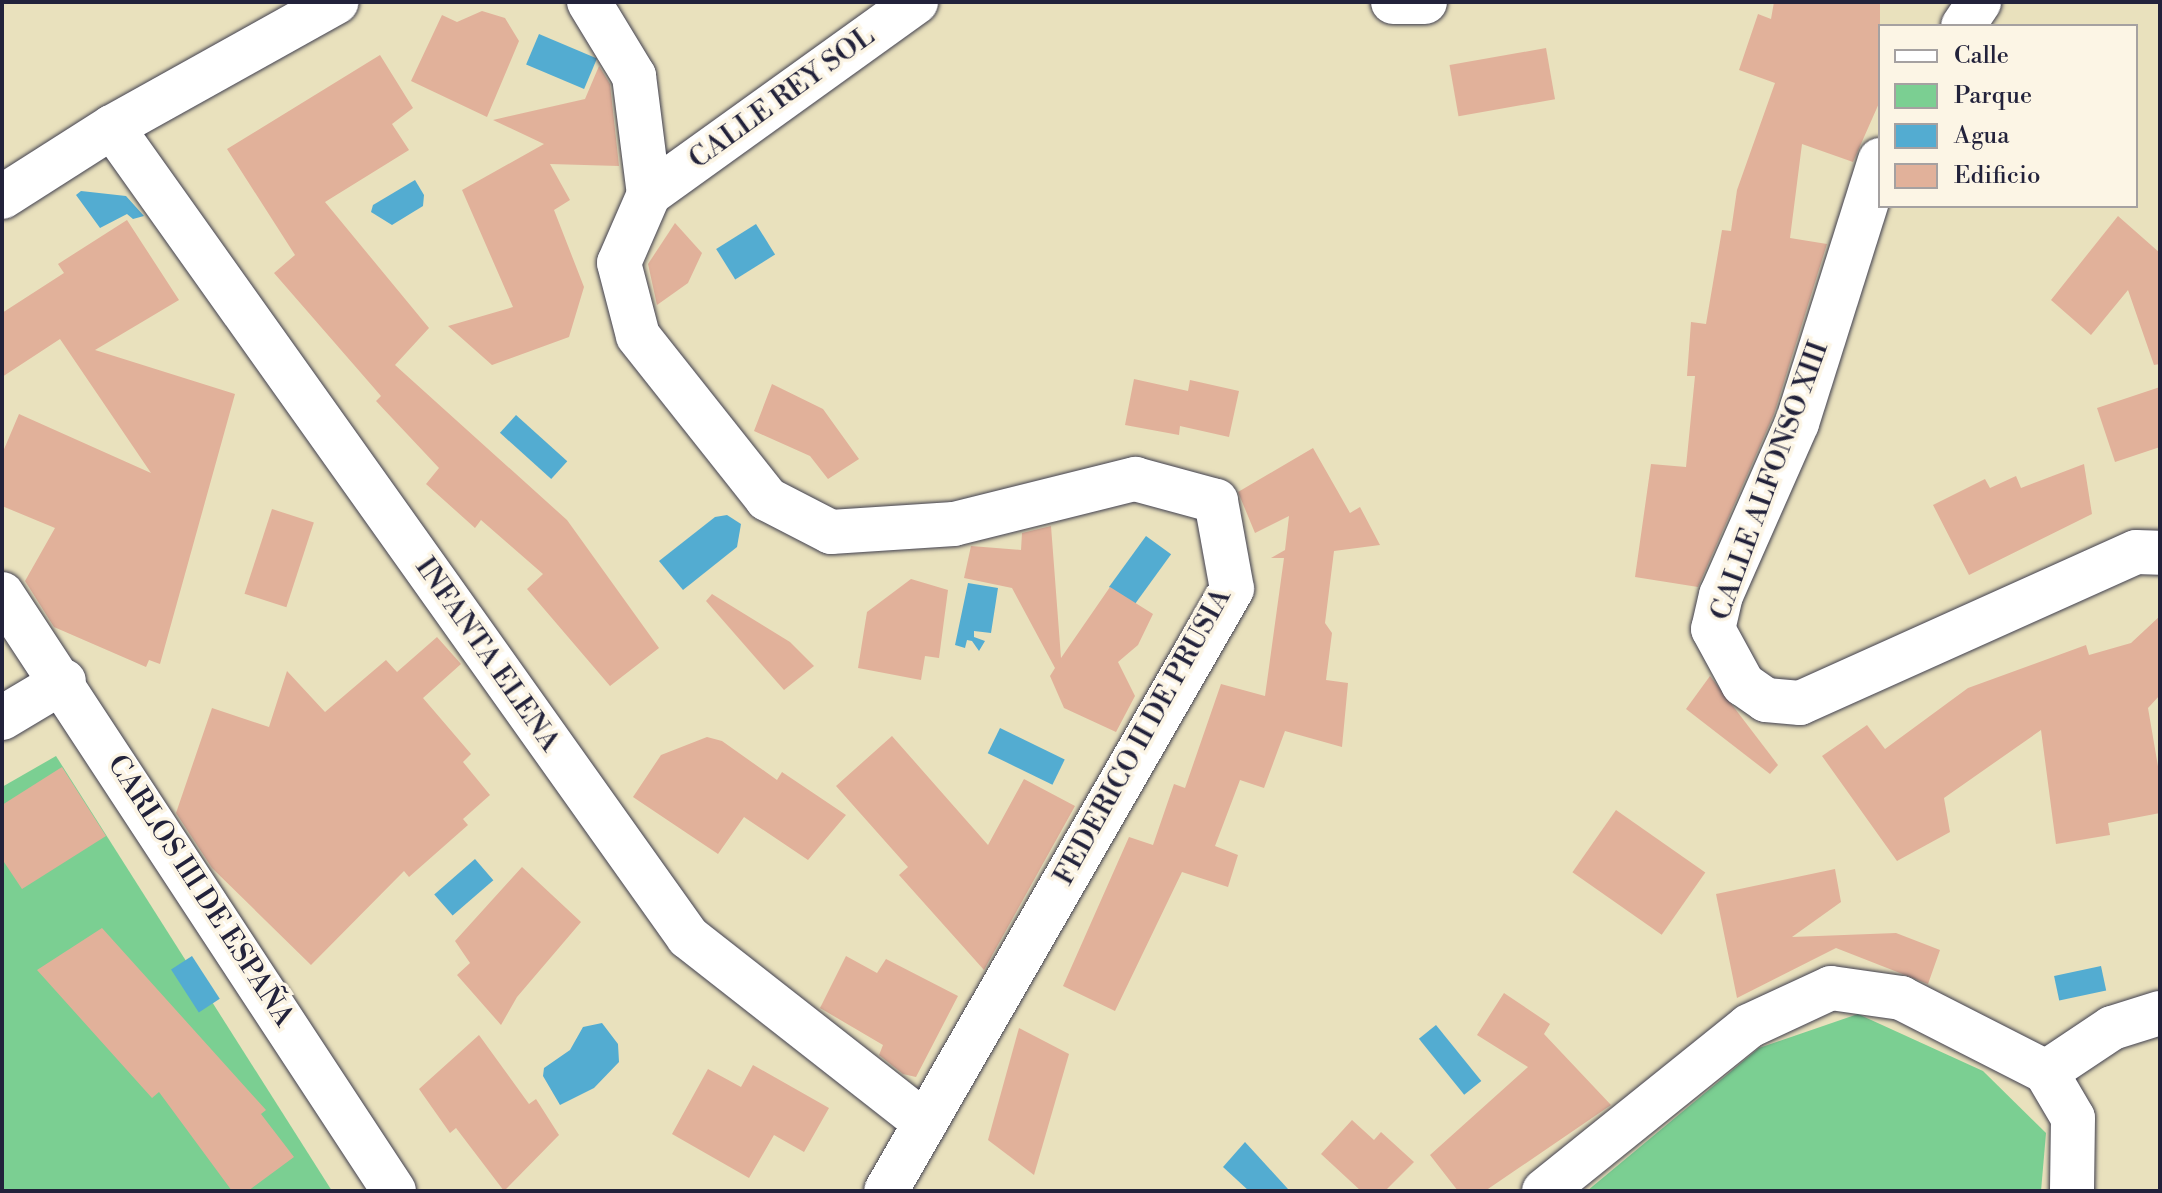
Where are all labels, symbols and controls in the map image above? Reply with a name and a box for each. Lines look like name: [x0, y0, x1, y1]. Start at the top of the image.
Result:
street label: CALLE REY SOL: [683, 20, 881, 176]
legend: [1878, 24, 2138, 208]
text: Calle: [1954, 41, 2009, 71]
text: Parque: [1954, 81, 2032, 111]
text: Agua: [1954, 121, 2009, 151]
text: Edificio: [1954, 161, 2040, 191]
street label: CALLE ALFONSO XIII: [1704, 337, 1836, 625]
street label: INFANTA ELENA: [408, 552, 566, 758]
street label: FEDERICO II DE PRUSIA: [1047, 583, 1239, 891]
street label: CARLOS III DE ESPAÑA: [100, 749, 300, 1033]

